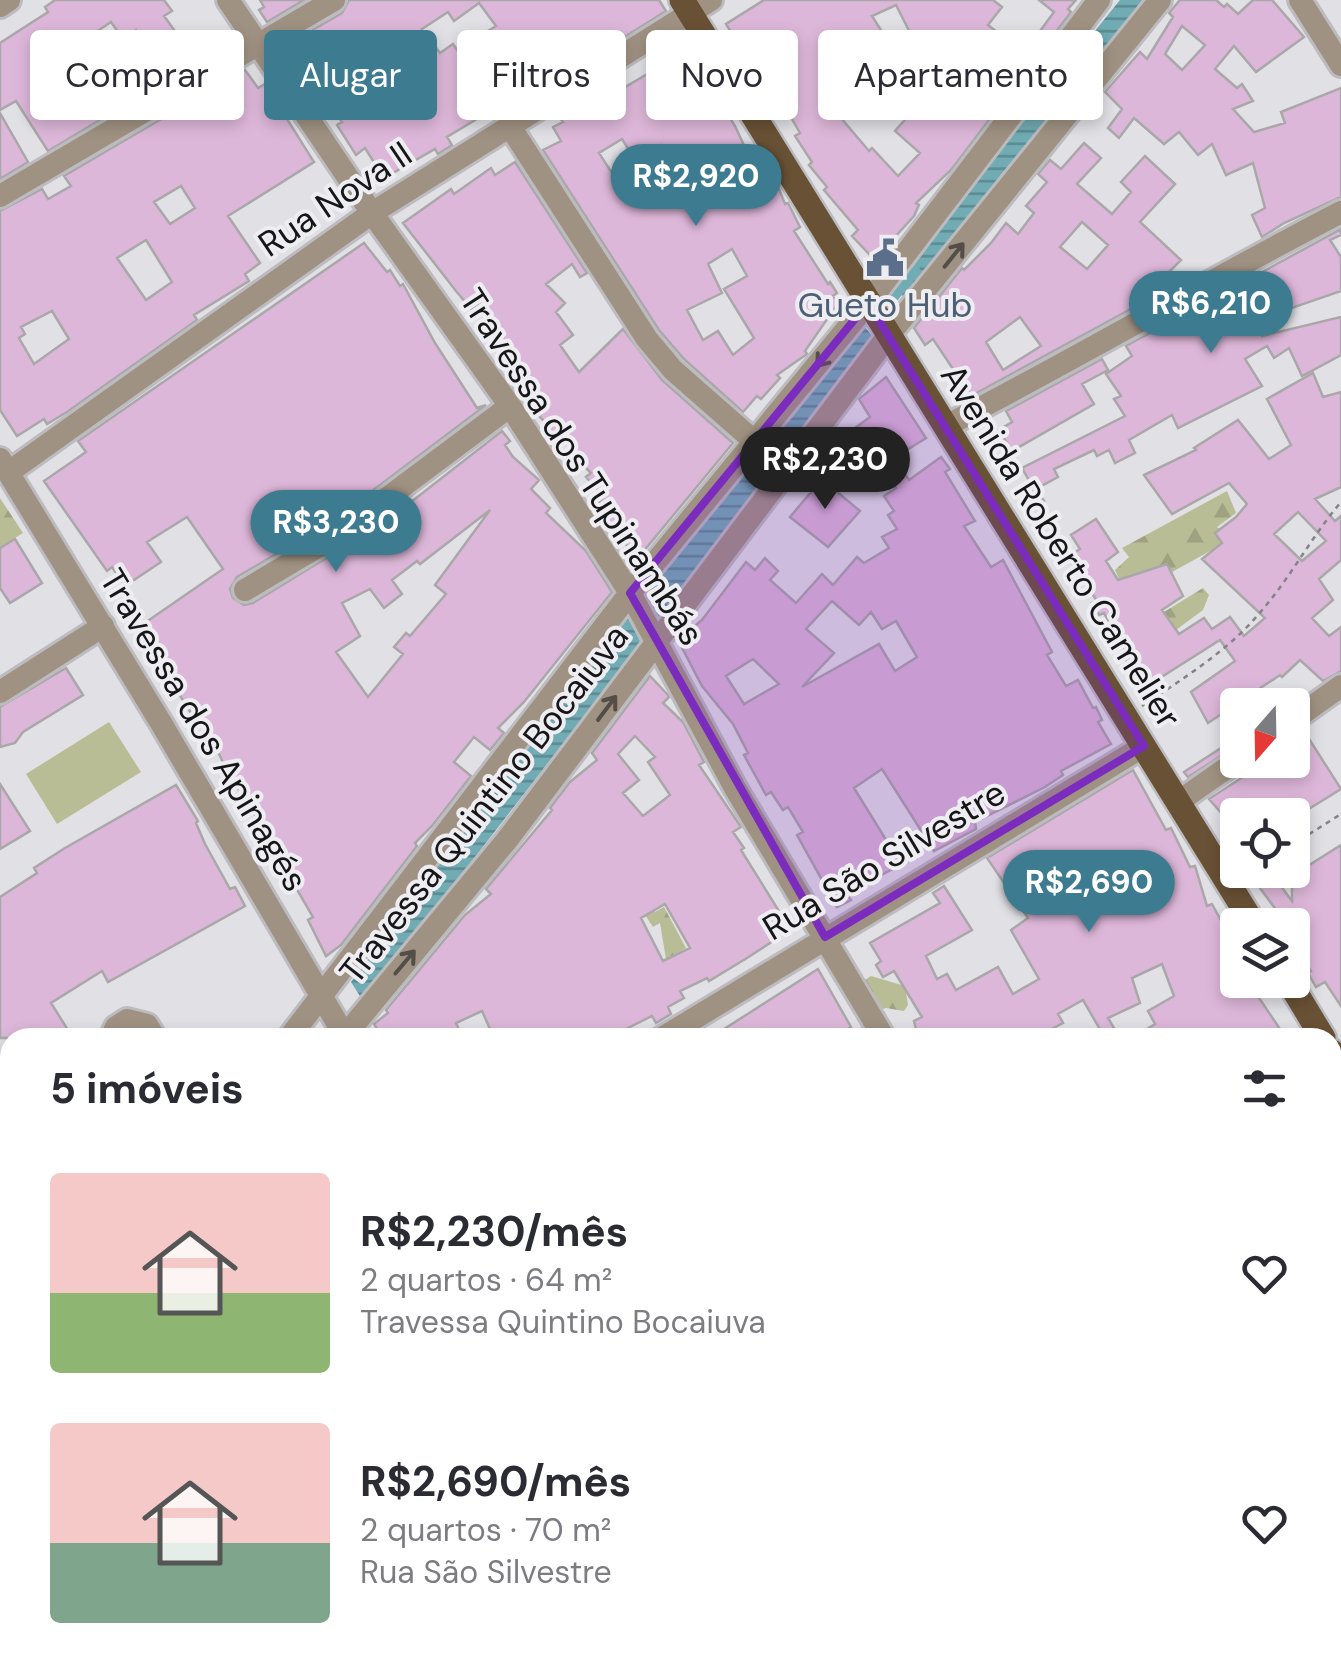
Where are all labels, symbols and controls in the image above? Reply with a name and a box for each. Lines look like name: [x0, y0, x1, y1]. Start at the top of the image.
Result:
chip: Comprar: [30, 30, 244, 120]
chip: Alugar: [264, 30, 437, 120]
chip: Filtros: [457, 30, 626, 120]
chip: Novo: [646, 30, 798, 120]
chip: Apartamento: [818, 30, 1103, 120]
street label: Rua Nova II: [249, 131, 421, 267]
pin: R$2,920: [604, 144, 788, 229]
text: R$2,920: [633, 155, 759, 197]
public building icon: Gueto Hub: [864, 237, 906, 279]
one-way arrow: [943, 243, 965, 269]
pin: R$6,210: [1119, 271, 1303, 356]
street label: Travessa dos Tupinambás: [449, 280, 715, 654]
place label: Gueto Hub: [798, 282, 972, 328]
text: R$6,210: [1151, 282, 1271, 324]
one-way arrow: [815, 341, 837, 367]
street label: Avenida Roberto Camelier: [930, 356, 1192, 737]
pin: R$2,230: [733, 427, 917, 512]
text: R$2,230: [762, 438, 888, 480]
pin: R$3,230: [244, 490, 428, 575]
text: R$3,230: [273, 501, 399, 543]
street label: Travessa dos Apinagés: [89, 560, 319, 900]
street label: Travessa Quintino Bocaiuva: [329, 615, 639, 993]
north arrow: [1220, 688, 1310, 778]
map controls: [1220, 688, 1310, 998]
one-way arrow: [596, 695, 617, 722]
street label: Rua São Silvestre: [754, 769, 1014, 951]
button: locate: [1220, 798, 1310, 888]
pin: R$2,690: [997, 850, 1181, 935]
text: R$2,690: [1025, 861, 1153, 903]
button: layers: [1220, 908, 1310, 998]
one-way arrow: [394, 950, 416, 976]
text: 5 imóveis: [50, 1061, 244, 1116]
icon: filters: [1237, 1061, 1292, 1116]
text: R$2,230/mês: [360, 1204, 628, 1259]
icon: home: [130, 1213, 250, 1333]
icon: heart: [1237, 1246, 1292, 1301]
text: 2 quartos · 64 m²: [360, 1259, 612, 1301]
text: Travessa Quintino Bocaiuva: [360, 1301, 766, 1343]
text: R$2,690/mês: [360, 1454, 631, 1509]
icon: home: [130, 1463, 250, 1583]
icon: heart: [1237, 1496, 1292, 1551]
text: 2 quartos · 70 m²: [360, 1509, 611, 1551]
text: Rua São Silvestre: [360, 1551, 612, 1593]

